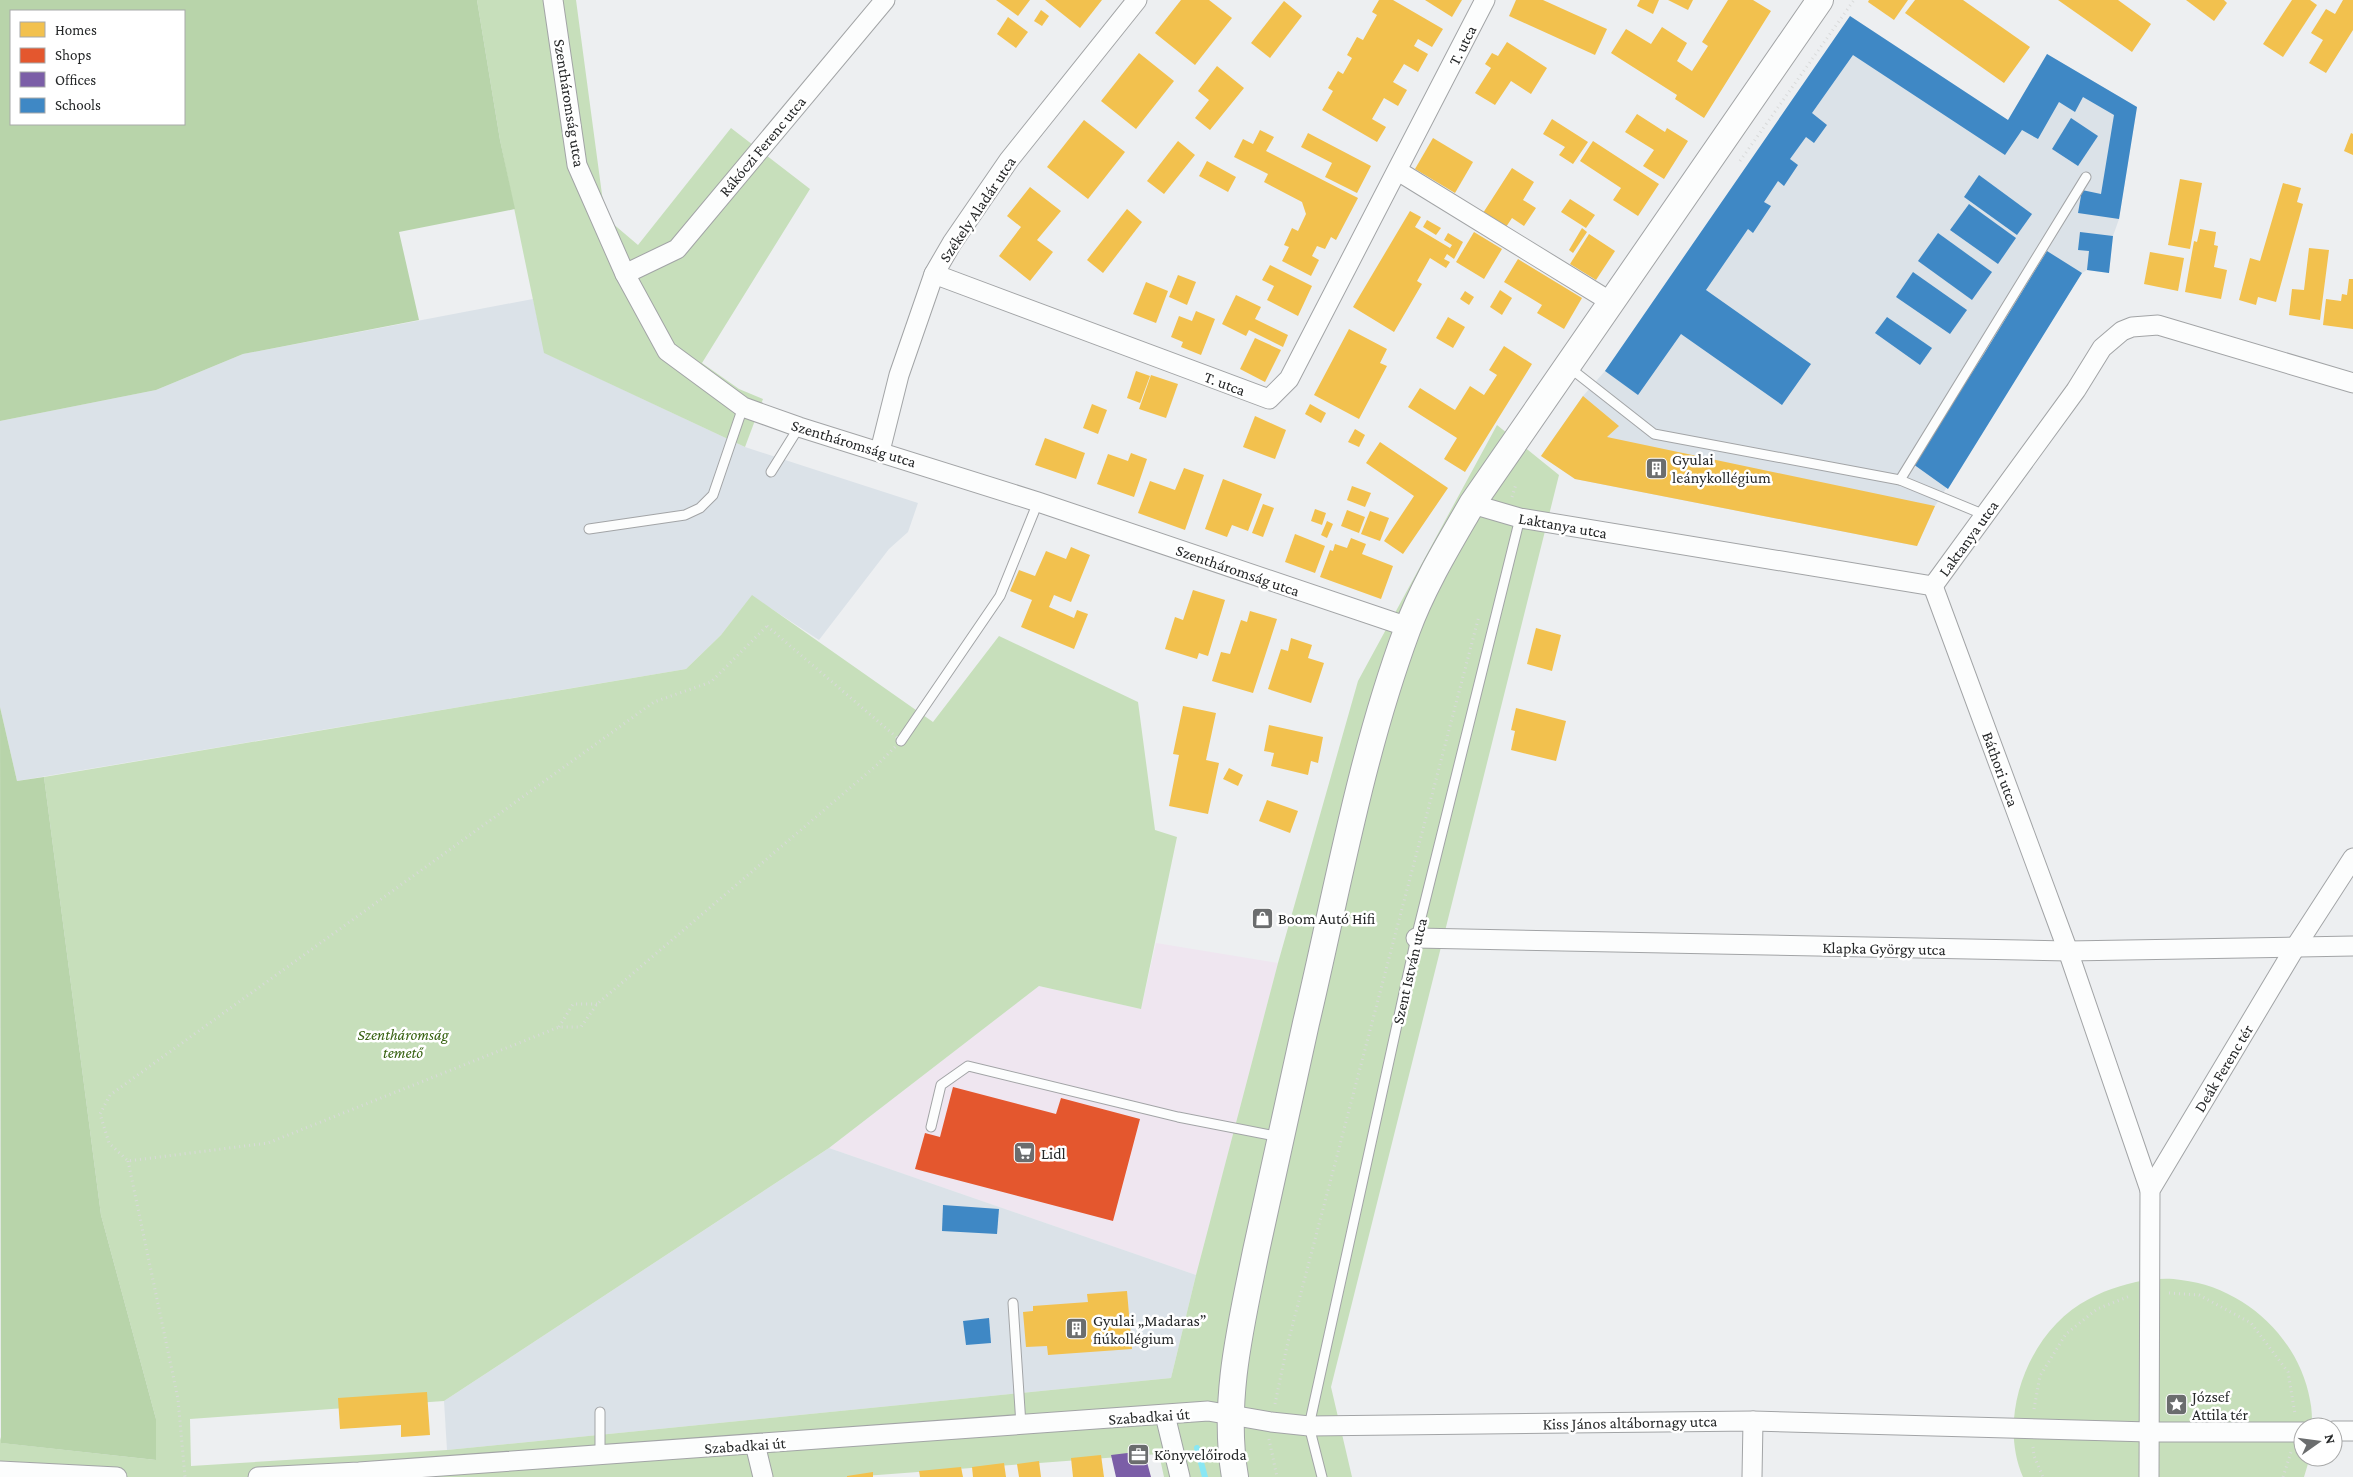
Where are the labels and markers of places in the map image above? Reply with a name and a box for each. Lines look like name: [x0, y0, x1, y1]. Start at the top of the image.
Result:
place label: Gyulai leánykollégium: [1672, 451, 1771, 487]
building icon: Gyulai leánykollégium: [1644, 456, 1668, 480]
shop icon: Boom Autó Hifi: [1250, 906, 1274, 930]
place label: Boom Autó Hifi: [1278, 910, 1376, 927]
supermarket icon: Lidl: [1013, 1141, 1037, 1165]
place label: Lidl: [1041, 1145, 1066, 1162]
place label: Gyulai „Madaras” fiúkollégium: [1093, 1312, 1207, 1348]
building icon: Gyulai „Madaras” fiúkollégium: [1065, 1317, 1089, 1341]
place label: József Attila tér: [2190, 1388, 2249, 1423]
place icon: József Attila tér: [2164, 1393, 2188, 1417]
office icon: Könyvelőiroda: [1126, 1442, 1150, 1466]
place label: Könyvelőiroda: [1154, 1446, 1247, 1464]

